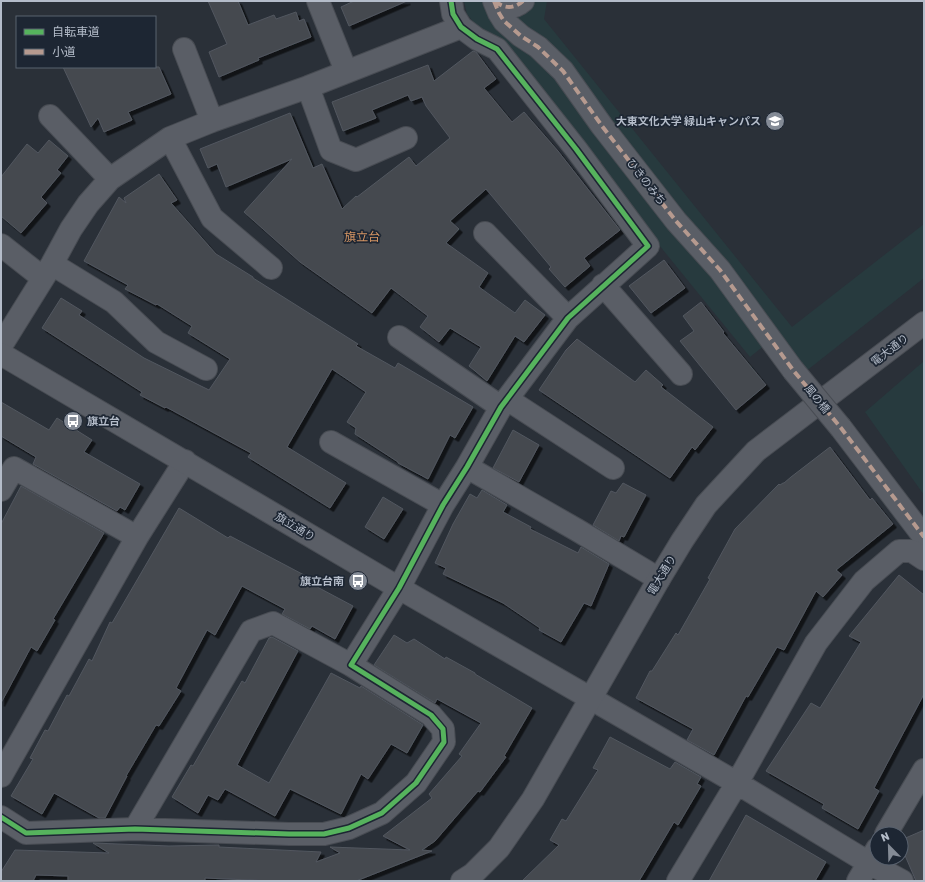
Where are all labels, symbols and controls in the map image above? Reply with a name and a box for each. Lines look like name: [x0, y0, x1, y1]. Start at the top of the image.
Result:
legend: [16, 16, 156, 68]
text: 自転車道: [52, 25, 100, 39]
text: 小道: [52, 45, 76, 59]
school or university icon: 大東文化大学 緑山キャンパス: [764, 110, 786, 132]
place label: 大東文化大学 緑山キャンパス: [616, 115, 761, 128]
street label: ひきのみち: [624, 156, 668, 208]
district label: 旗立台: [344, 230, 380, 244]
street label: 電大通り: [869, 331, 911, 369]
street label: 風の橋: [802, 382, 832, 416]
bus stop icon: 旗立台: [62, 410, 84, 432]
place label: 旗立台: [87, 415, 120, 428]
street label: 旗立通り: [273, 510, 317, 544]
street label: 電大通り: [645, 553, 679, 597]
bus stop icon: 旗立台南: [347, 570, 369, 592]
place label: 旗立台南: [300, 575, 344, 588]
north arrow: [869, 826, 909, 866]
text: N: [879, 830, 892, 845]

